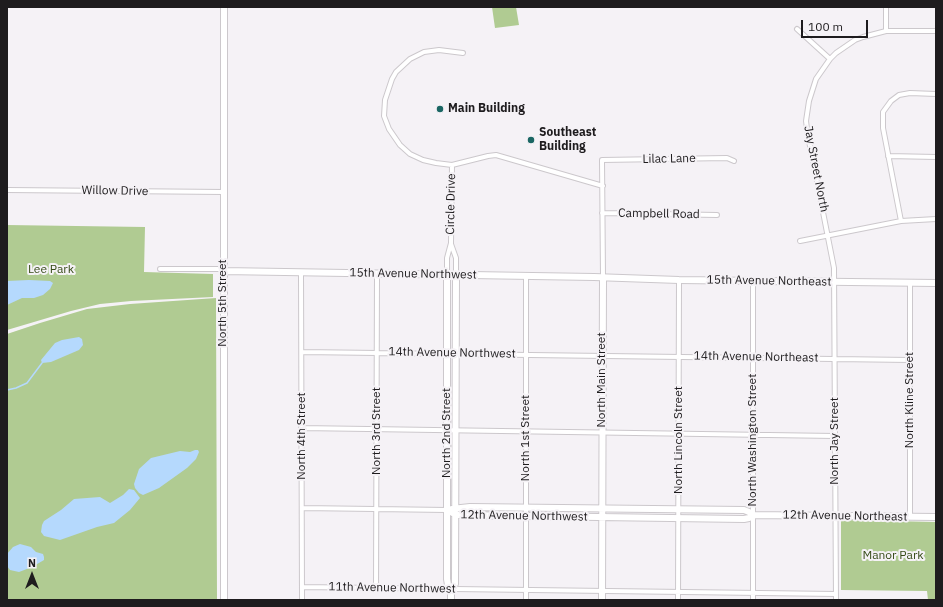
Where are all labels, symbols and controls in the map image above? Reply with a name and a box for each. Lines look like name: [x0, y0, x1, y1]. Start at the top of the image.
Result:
scale bar: [803, 12, 870, 38]
text: 100 m: [808, 19, 843, 34]
place label: Main Building: [448, 102, 525, 116]
marker: Main Building: [435, 104, 445, 114]
street label: Jay Street North: [801, 125, 831, 213]
place label: Southeast Building: [539, 126, 596, 154]
marker: Southeast Building: [526, 135, 536, 145]
street label: Lilac Lane: [642, 151, 696, 167]
street label: Circle Drive: [443, 173, 459, 235]
street label: Willow Drive: [82, 183, 148, 199]
street label: Campbell Road: [618, 206, 700, 222]
street label: North 5th Street: [216, 259, 230, 347]
park label: Lee Park: [28, 263, 74, 277]
street label: 15th Avenue Northwest: [349, 266, 477, 282]
street label: 15th Avenue Northeast: [706, 273, 832, 289]
street label: North Main Street: [595, 332, 609, 428]
street label: 14th Avenue Northwest: [388, 345, 516, 361]
street label: 14th Avenue Northeast: [693, 349, 819, 365]
street label: North Kline Street: [903, 352, 917, 448]
street label: North Washington Street: [746, 374, 760, 506]
street label: North Lincoln Street: [672, 386, 686, 494]
street label: North 3rd Street: [370, 387, 384, 475]
street label: North 2nd Street: [440, 388, 454, 478]
street label: North 4th Street: [295, 392, 309, 480]
street label: North 1st Street: [519, 395, 533, 481]
street label: North Jay Street: [828, 397, 842, 485]
street label: 12th Avenue Northwest: [460, 508, 588, 524]
street label: 12th Avenue Northeast: [782, 508, 908, 524]
park label: Manor Park: [862, 549, 924, 563]
north arrow: [12, 555, 52, 595]
text: N: [28, 556, 36, 570]
street label: 11th Avenue Northwest: [328, 580, 456, 596]

